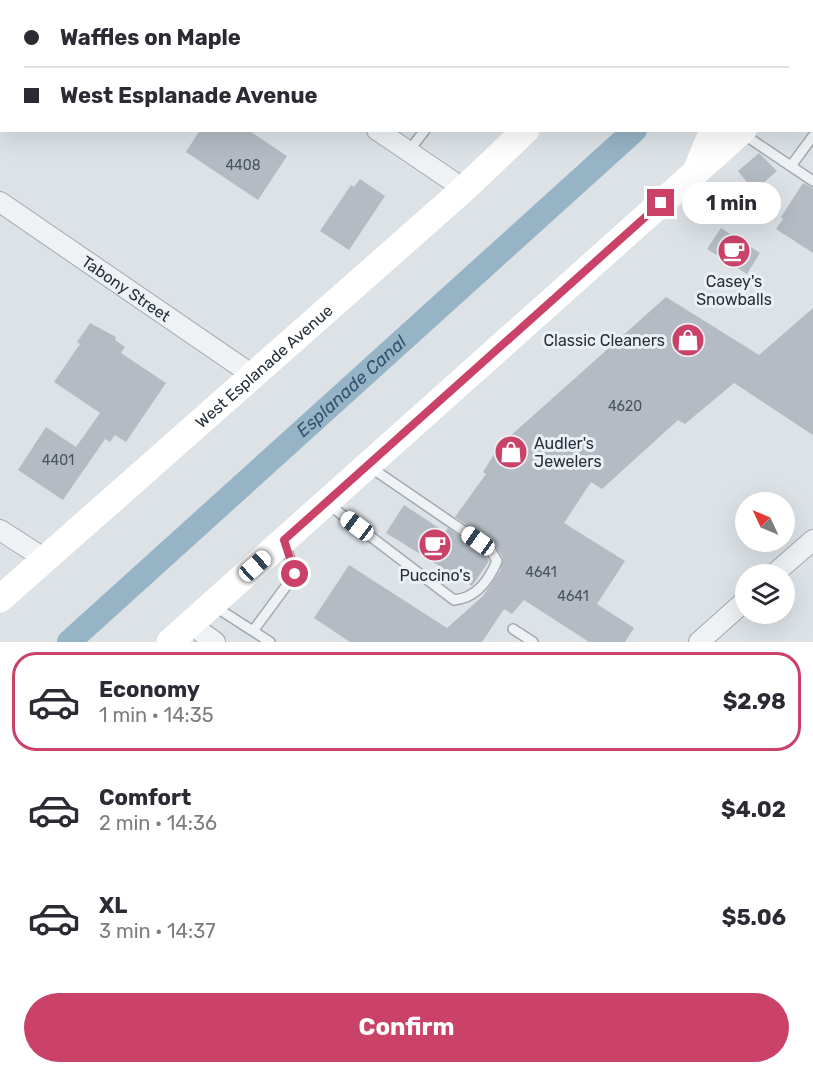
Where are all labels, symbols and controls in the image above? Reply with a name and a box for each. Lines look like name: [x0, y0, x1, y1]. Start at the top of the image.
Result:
text: Waffles on Maple: [60, 24, 241, 51]
text: West Esplanade Avenue: [60, 82, 318, 109]
house number: 4408: [225, 157, 261, 174]
callout: 1 min: [682, 182, 781, 224]
route end: [647, 189, 674, 216]
text: 1 min: [706, 191, 757, 215]
cafe icon: Casey's Snowballs: [716, 233, 752, 269]
street label: Tabony Street: [78, 251, 174, 326]
place label: Casey's Snowballs: [696, 272, 772, 309]
street label: West Esplanade Avenue: [191, 300, 336, 432]
shop icon: Classic Cleaners: [670, 322, 706, 358]
water label: Esplanade Canal: [292, 331, 412, 442]
place label: Classic Cleaners: [543, 331, 665, 350]
house number: 4620: [608, 398, 642, 415]
shop icon: Audler's Jewelers: [493, 434, 529, 470]
place label: Audler's Jewelers: [534, 434, 602, 471]
house number: 4401: [42, 452, 74, 469]
north arrow: [735, 492, 795, 552]
map controls: [735, 492, 795, 624]
car: [337, 508, 377, 544]
car: [458, 523, 498, 559]
cafe icon: Puccino's: [417, 527, 453, 563]
car: [236, 547, 274, 585]
route start: [281, 560, 308, 587]
house number: 4641: [525, 564, 557, 581]
button: layers: [735, 564, 795, 624]
place label: Puccino's: [399, 566, 471, 585]
house number: 4641: [557, 588, 589, 605]
icon: car: [27, 675, 81, 729]
text: Economy: [99, 676, 200, 703]
text: $2.98: [723, 688, 786, 715]
text: 1 min · 14:35: [99, 703, 214, 727]
icon: car: [27, 783, 81, 837]
text: Comfort: [99, 784, 191, 811]
text: $4.02: [721, 796, 786, 823]
text: 2 min · 14:36: [99, 811, 217, 835]
icon: car: [27, 891, 81, 945]
text: XL: [99, 892, 127, 919]
text: $5.06: [722, 904, 786, 931]
text: 3 min · 14:37: [99, 919, 215, 943]
button: Confirm: [24, 993, 789, 1062]

